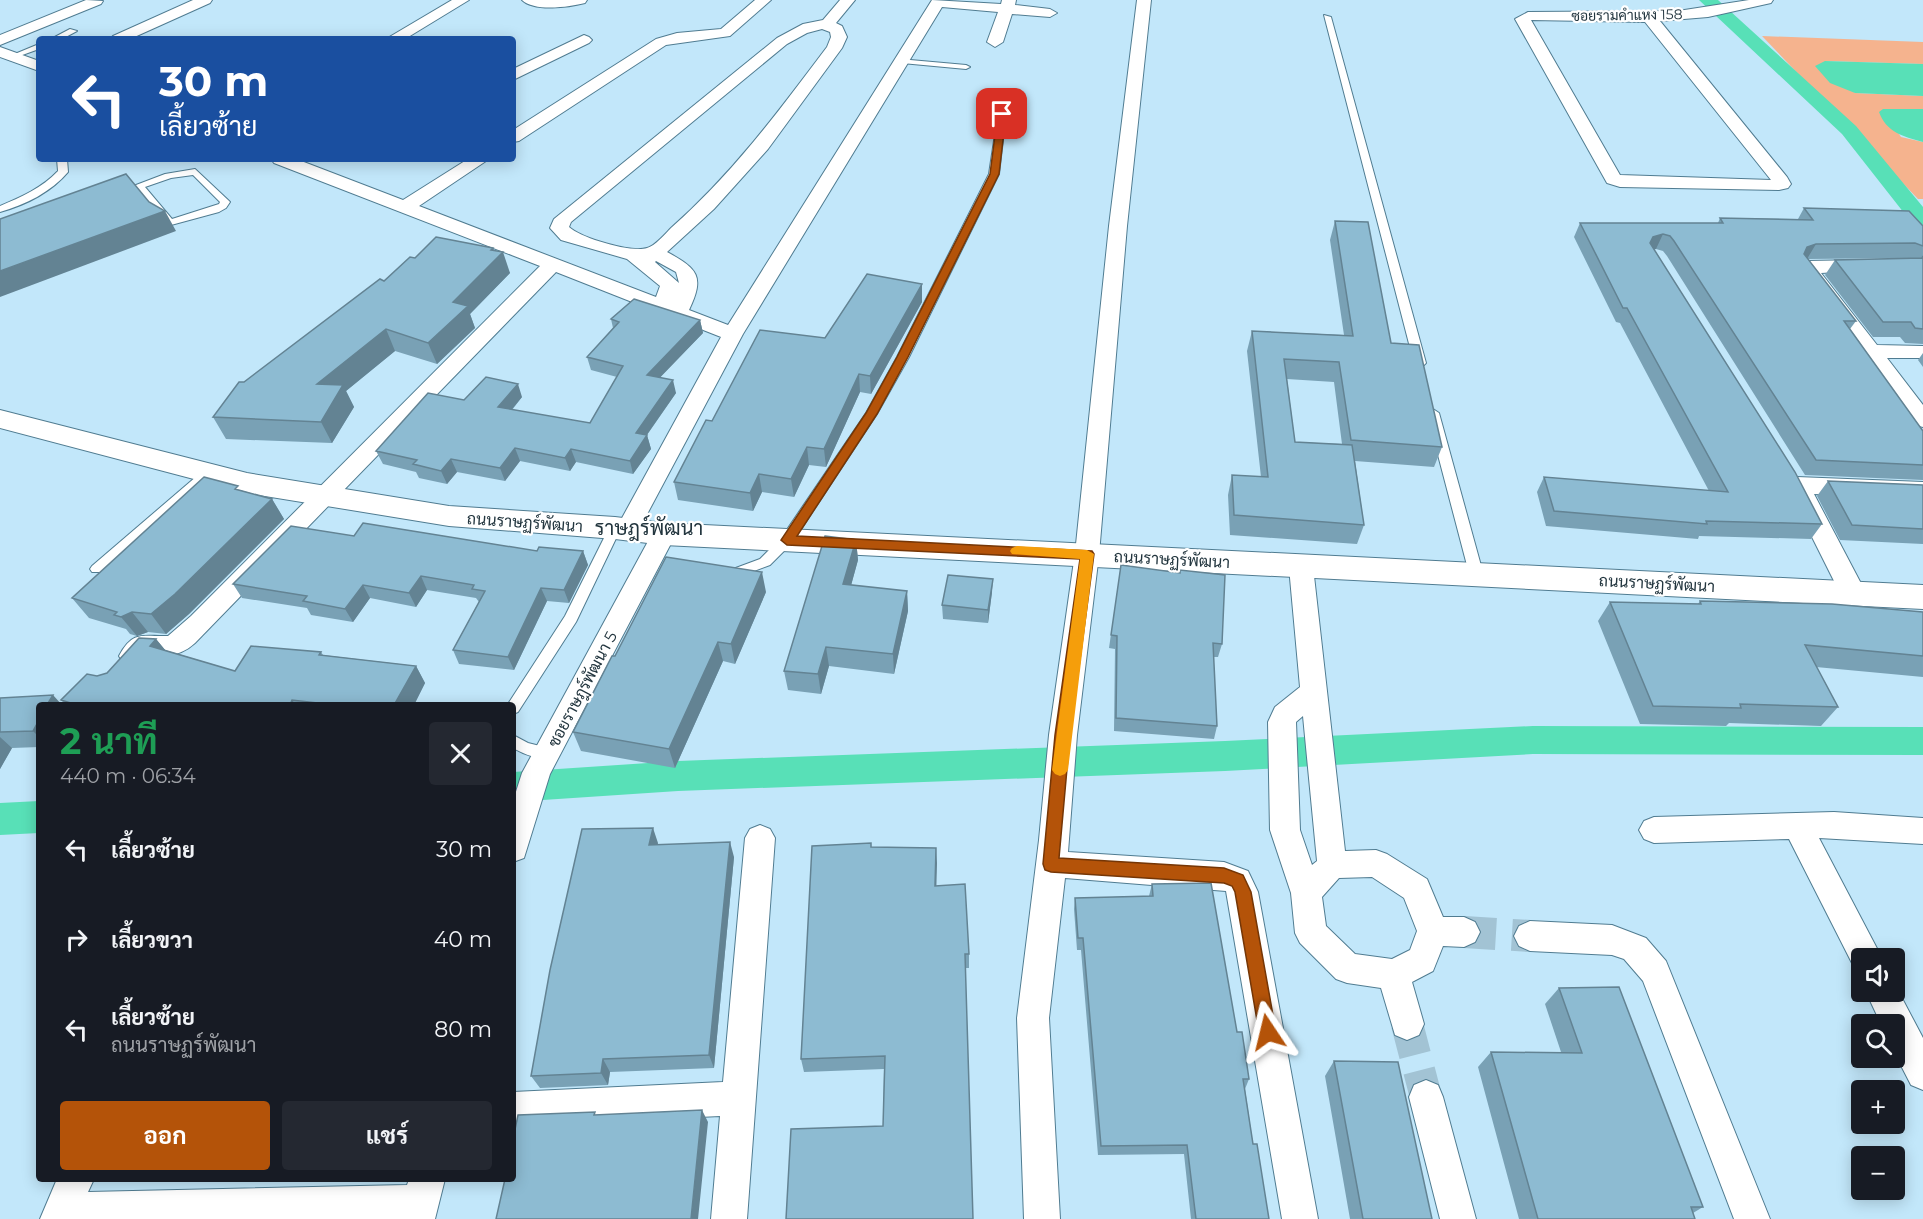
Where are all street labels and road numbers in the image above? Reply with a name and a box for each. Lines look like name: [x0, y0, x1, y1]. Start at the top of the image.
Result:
street label: ซอยรามคำแหง 158: [1571, 5, 1683, 25]
street label: ถนนราษฏร์พัฒนา: [466, 506, 584, 537]
street label: ถนนราษฏร์พัฒนา: [1113, 544, 1231, 573]
street label: ถนนราษฏร์พัฒนา: [1598, 568, 1716, 597]
street label: ซอยราษฎร์พัฒนา 5: [541, 627, 622, 751]

